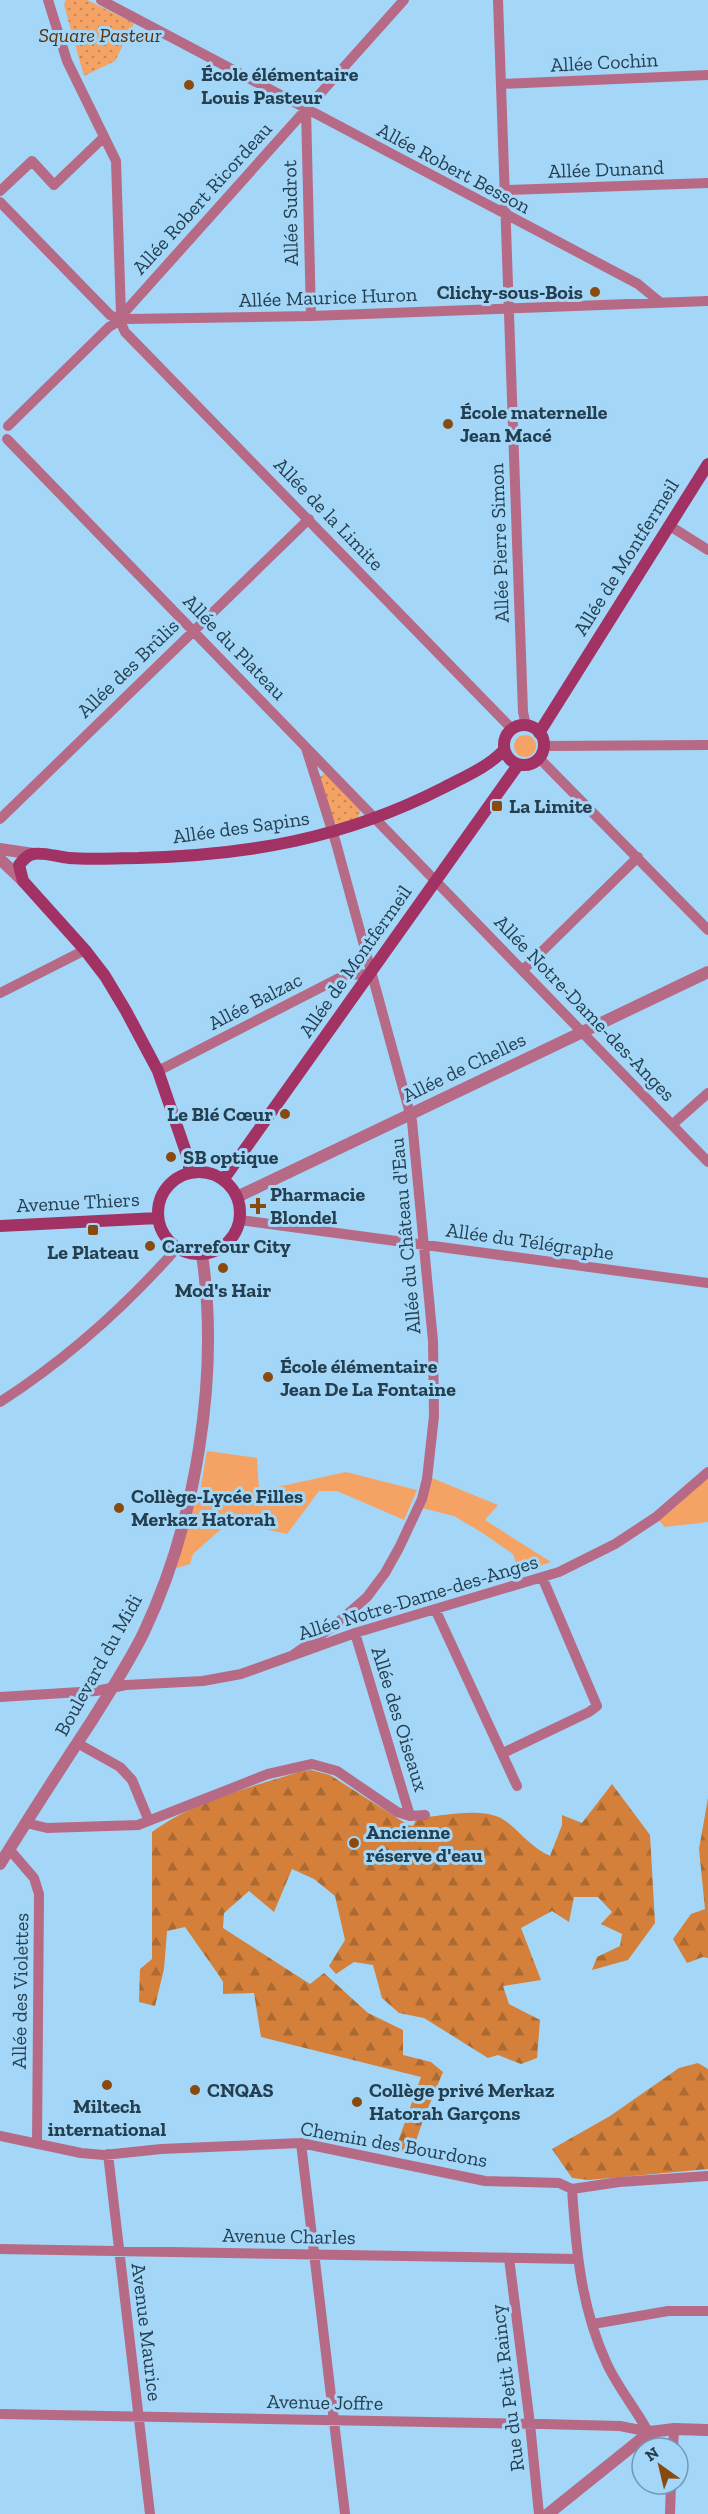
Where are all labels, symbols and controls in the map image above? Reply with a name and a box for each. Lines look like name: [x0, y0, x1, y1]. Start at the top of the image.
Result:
park label: Square Pasteur: [38, 23, 162, 47]
street label: Allée Cochin: [550, 47, 659, 77]
place label: École élémentaire Louis Pasteur: [201, 62, 359, 109]
marker: École élémentaire Louis Pasteur: [182, 78, 196, 92]
street label: Allée Robert Ricordeau: [127, 117, 277, 279]
street label: Allée Robert Besson: [373, 117, 535, 219]
street label: Allée Dunand: [548, 155, 664, 183]
street label: Allée Sudrot: [277, 159, 303, 266]
place label: Clichy-sous-Bois: [437, 280, 583, 304]
street label: Allée Maurice Huron: [238, 282, 418, 312]
marker: Clichy-sous-Bois: [588, 285, 602, 299]
place label: École maternelle Jean Macé: [460, 400, 608, 447]
marker: École maternelle Jean Macé: [441, 417, 455, 431]
street label: Allée de la Limite: [269, 453, 389, 575]
street label: Allée Pierre Simon: [484, 462, 514, 623]
street label: Allée de Montfermeil: [568, 474, 684, 640]
street label: Allée du Plateau: [178, 589, 292, 705]
street label: Allée des Brûlis: [72, 614, 184, 722]
place label: La Limite: [509, 794, 593, 818]
marker: La Limite: [490, 799, 504, 813]
street label: Allée des Sapins: [171, 806, 311, 848]
street label: Allée de Montfermeil: [294, 880, 416, 1042]
street label: Allée Notre-Dame-des-Anges: [490, 910, 680, 1106]
street label: Allée Balzac: [204, 967, 306, 1035]
street label: Allée de Chelles: [398, 1027, 530, 1107]
place label: Le Blé Cœur: [167, 1102, 273, 1126]
marker: Le Blé Cœur: [278, 1107, 292, 1121]
street label: Allée du Château d'Eau: [384, 1137, 426, 1335]
place label: SB optique: [183, 1145, 279, 1169]
marker: SB optique: [164, 1150, 178, 1164]
place label: Pharmacie Blondel: [270, 1182, 366, 1229]
street label: Avenue Thiers: [16, 1187, 140, 1217]
marker: Pharmacie Blondel: [251, 1199, 265, 1213]
street label: Allée du Télégraphe: [445, 1217, 615, 1265]
marker: Le Plateau: [86, 1223, 100, 1237]
place label: Carrefour City: [162, 1234, 291, 1258]
marker: Carrefour City: [143, 1239, 157, 1253]
place label: Le Plateau: [47, 1240, 139, 1264]
marker: Mod's Hair: [216, 1261, 230, 1275]
place label: Mod's Hair: [175, 1278, 271, 1302]
place label: École élémentaire Jean De La Fontaine: [280, 1354, 456, 1401]
marker: École élémentaire Jean De La Fontaine: [261, 1370, 275, 1384]
place label: Collège-Lycée Filles Merkaz Hatorah: [131, 1484, 303, 1531]
marker: Collège-Lycée Filles Merkaz Hatorah: [112, 1501, 126, 1515]
street label: Allée Notre-Dame-des-Anges: [295, 1549, 541, 1645]
street label: Boulevard du Midi: [49, 1590, 147, 1740]
street label: Allée des Oiseaux: [367, 1644, 433, 1794]
place label: Ancienne réserve d'eau: [366, 1820, 483, 1867]
marker: Ancienne réserve d'eau: [347, 1836, 361, 1850]
street label: Allée des Violettes: [7, 1913, 33, 2069]
marker: Miltech international: [100, 2078, 114, 2092]
place label: CNQAS: [207, 2078, 274, 2102]
place label: Collège privé Merkaz Hatorah Garçons: [369, 2078, 555, 2125]
marker: CNQAS: [188, 2083, 202, 2097]
place label: Miltech international: [48, 2094, 166, 2141]
marker: Collège privé Merkaz Hatorah Garçons: [350, 2095, 364, 2109]
street label: Chemin des Bourdons: [299, 2116, 489, 2172]
street label: Avenue Charles: [222, 2223, 356, 2249]
street label: Avenue Maurice: [127, 2262, 167, 2402]
street label: Rue du Petit Raincy: [485, 2302, 529, 2473]
street label: Avenue Joffre: [267, 2389, 383, 2415]
north arrow: [630, 2436, 690, 2496]
text: N: [642, 2443, 662, 2465]

